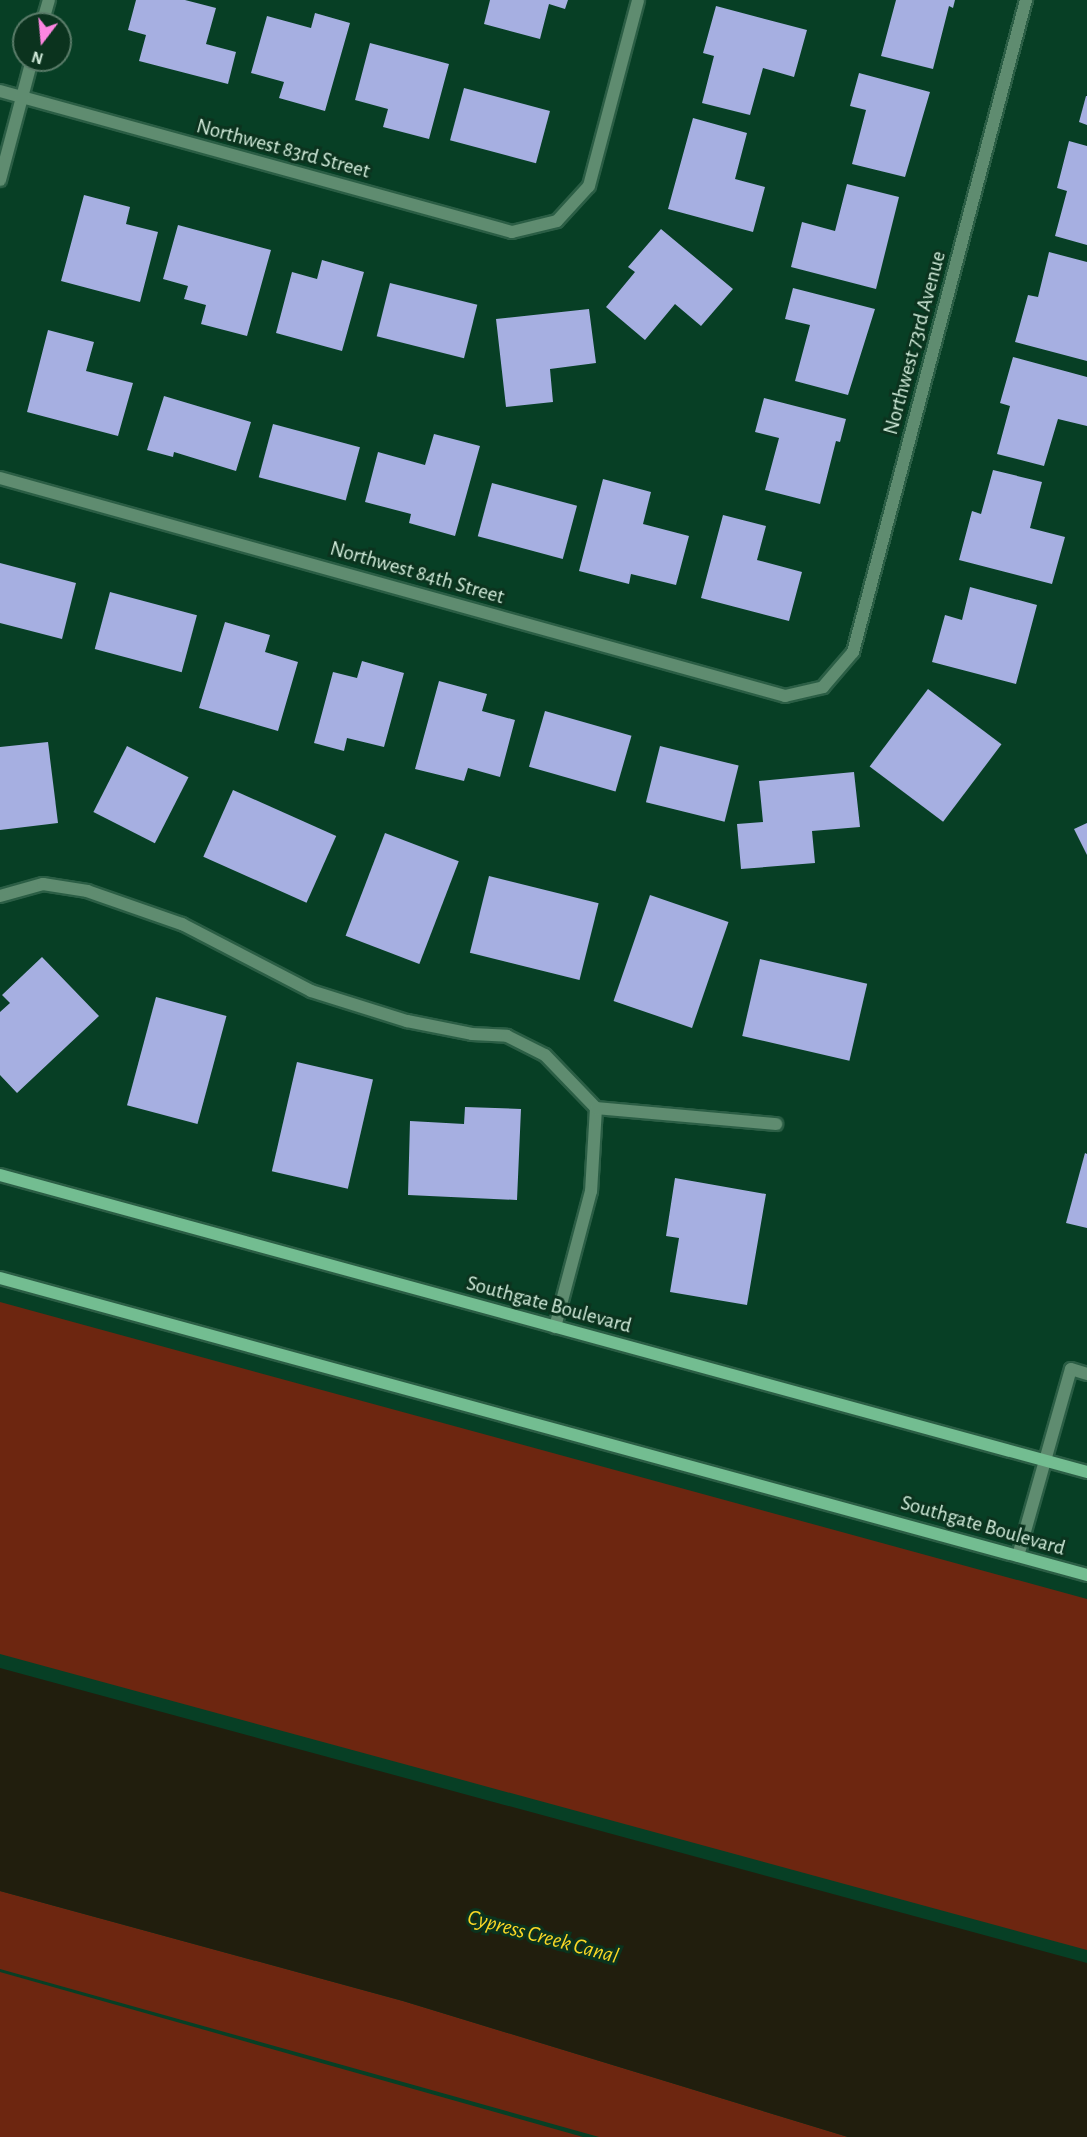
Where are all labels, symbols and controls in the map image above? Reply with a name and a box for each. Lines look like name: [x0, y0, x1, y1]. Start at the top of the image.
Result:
north arrow: [12, 12, 72, 72]
text: N: [30, 48, 45, 67]
street label: Northwest 83rd Street: [193, 114, 373, 184]
street label: Northwest 73rd Avenue: [878, 248, 952, 438]
street label: Northwest 84th Street: [327, 536, 507, 610]
street label: Southgate Boulevard: [464, 1271, 634, 1339]
street label: Southgate Boulevard: [898, 1490, 1068, 1562]
water label: Cypress Creek Canal: [465, 1904, 621, 1970]

